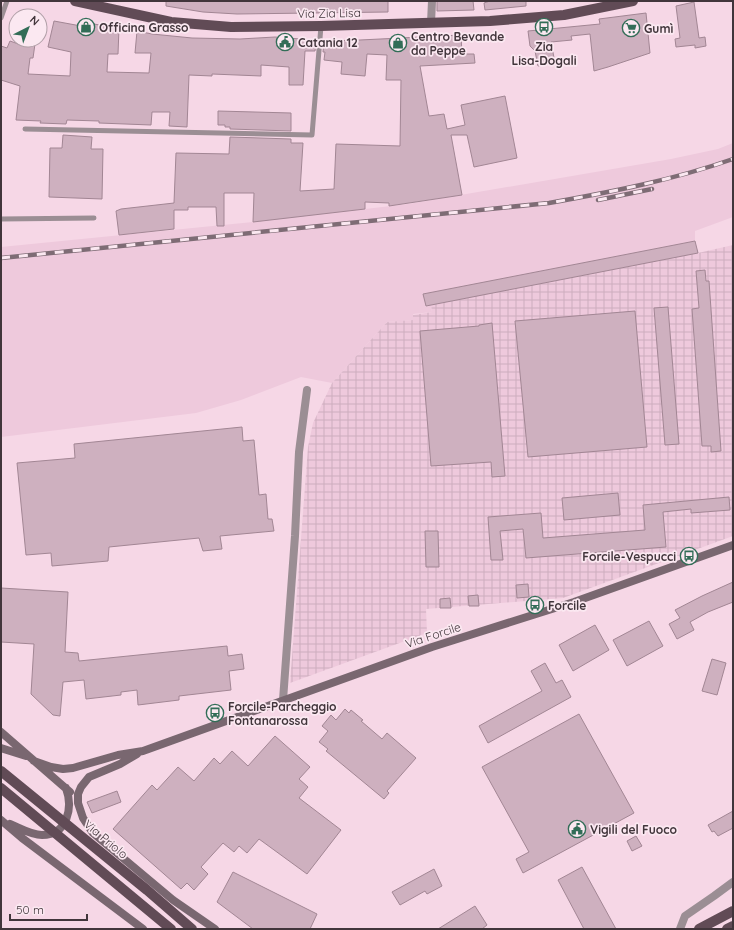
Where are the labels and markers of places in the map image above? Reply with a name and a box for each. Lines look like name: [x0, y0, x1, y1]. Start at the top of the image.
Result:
shop icon: Officina Grasso: [76, 17, 96, 37]
bus stop icon: Zia Lisa-Dogali: [534, 17, 554, 37]
supermarket icon: Gumì: [621, 18, 641, 38]
place label: Officina Grasso: [99, 20, 189, 35]
place label: Gumì: [644, 21, 673, 36]
place label: Centro Bevande da Peppe: [411, 29, 504, 58]
public building icon: Catania 12: [275, 32, 295, 52]
shop icon: Centro Bevande da Peppe: [388, 33, 408, 53]
place label: Catania 12: [298, 35, 358, 50]
place label: Zia Lisa-Dogali: [511, 39, 577, 68]
bus stop icon: Forcile-Vespucci: [679, 546, 699, 566]
place label: Forcile-Vespucci: [582, 549, 676, 564]
bus stop icon: Forcile: [525, 595, 545, 615]
place label: Forcile: [548, 598, 586, 613]
place label: Forcile-Parcheggio Fontanarossa: [228, 699, 337, 728]
bus stop icon: Forcile-Parcheggio Fontanarossa: [205, 703, 225, 723]
public building icon: Vigili del Fuoco: [567, 819, 587, 839]
place label: Vigili del Fuoco: [590, 822, 677, 837]

